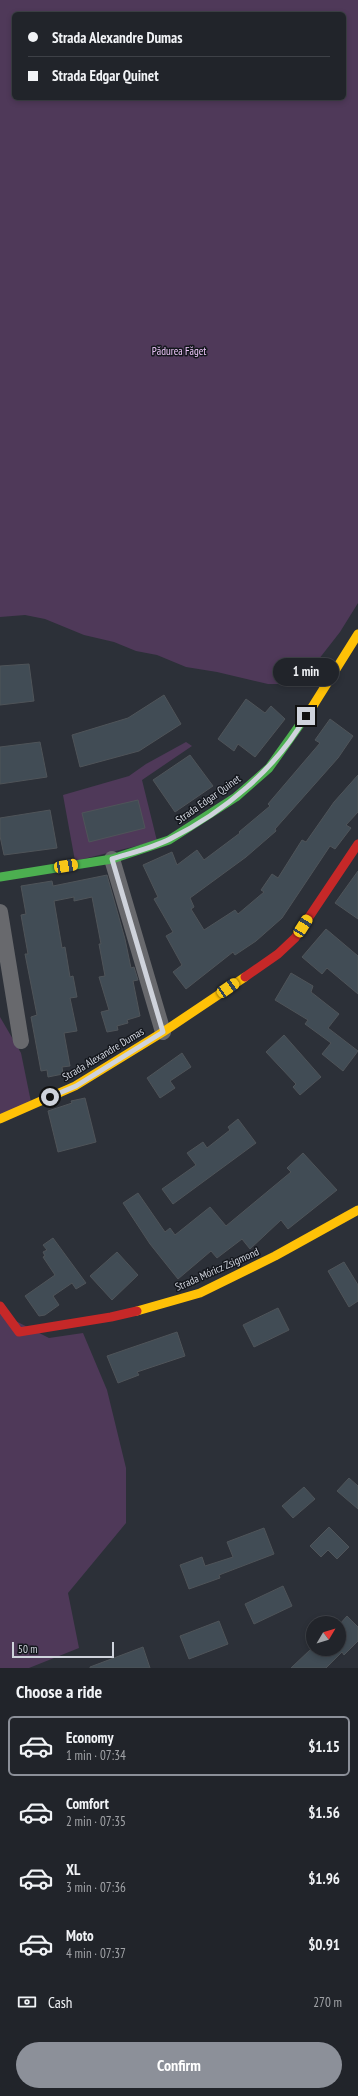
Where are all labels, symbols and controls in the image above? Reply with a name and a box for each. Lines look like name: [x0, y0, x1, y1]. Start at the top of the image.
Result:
text: Strada Alexandre Dumas: [52, 28, 183, 47]
text: Strada Edgar Quinet: [52, 66, 159, 85]
park label: Pădurea Făget: [152, 344, 206, 358]
callout: 1 min: [273, 658, 339, 686]
text: 1 min: [293, 663, 319, 680]
route end: [297, 707, 315, 725]
street label: Strada Edgar Quinet: [173, 771, 243, 827]
car: [53, 858, 79, 874]
car: [292, 913, 314, 939]
car: [215, 976, 241, 1000]
street label: Strada Alexandre Dumas: [60, 1024, 147, 1084]
route start: [41, 1088, 59, 1106]
street label: Strada Móricz Zsigmond: [173, 1244, 261, 1294]
north arrow: [306, 1616, 346, 1656]
map controls: [306, 1616, 346, 1656]
scale bar: [12, 1640, 114, 1659]
text: 50 m: [18, 1642, 37, 1656]
text: Choose a ride: [16, 1680, 102, 1703]
icon: car: [18, 1728, 54, 1764]
text: Economy: [66, 1728, 114, 1747]
text: $1.15: [308, 1737, 340, 1756]
text: 1 min · 07:34: [66, 1747, 126, 1764]
icon: car: [18, 1794, 54, 1830]
text: Comfort: [66, 1794, 109, 1813]
text: $1.56: [308, 1803, 340, 1822]
text: 2 min · 07:35: [66, 1813, 126, 1830]
icon: car: [18, 1860, 54, 1896]
text: XL: [66, 1860, 80, 1879]
text: $1.96: [308, 1869, 340, 1888]
text: 3 min · 07:36: [66, 1879, 126, 1896]
icon: car: [18, 1926, 54, 1962]
text: Moto: [66, 1926, 94, 1945]
text: $0.91: [308, 1935, 340, 1954]
text: 4 min · 07:37: [66, 1945, 126, 1962]
icon: cash: [16, 1991, 38, 2013]
text: Cash: [48, 1993, 72, 2012]
text: 270 m: [313, 1994, 342, 2011]
button: Confirm: [16, 2042, 342, 2088]

